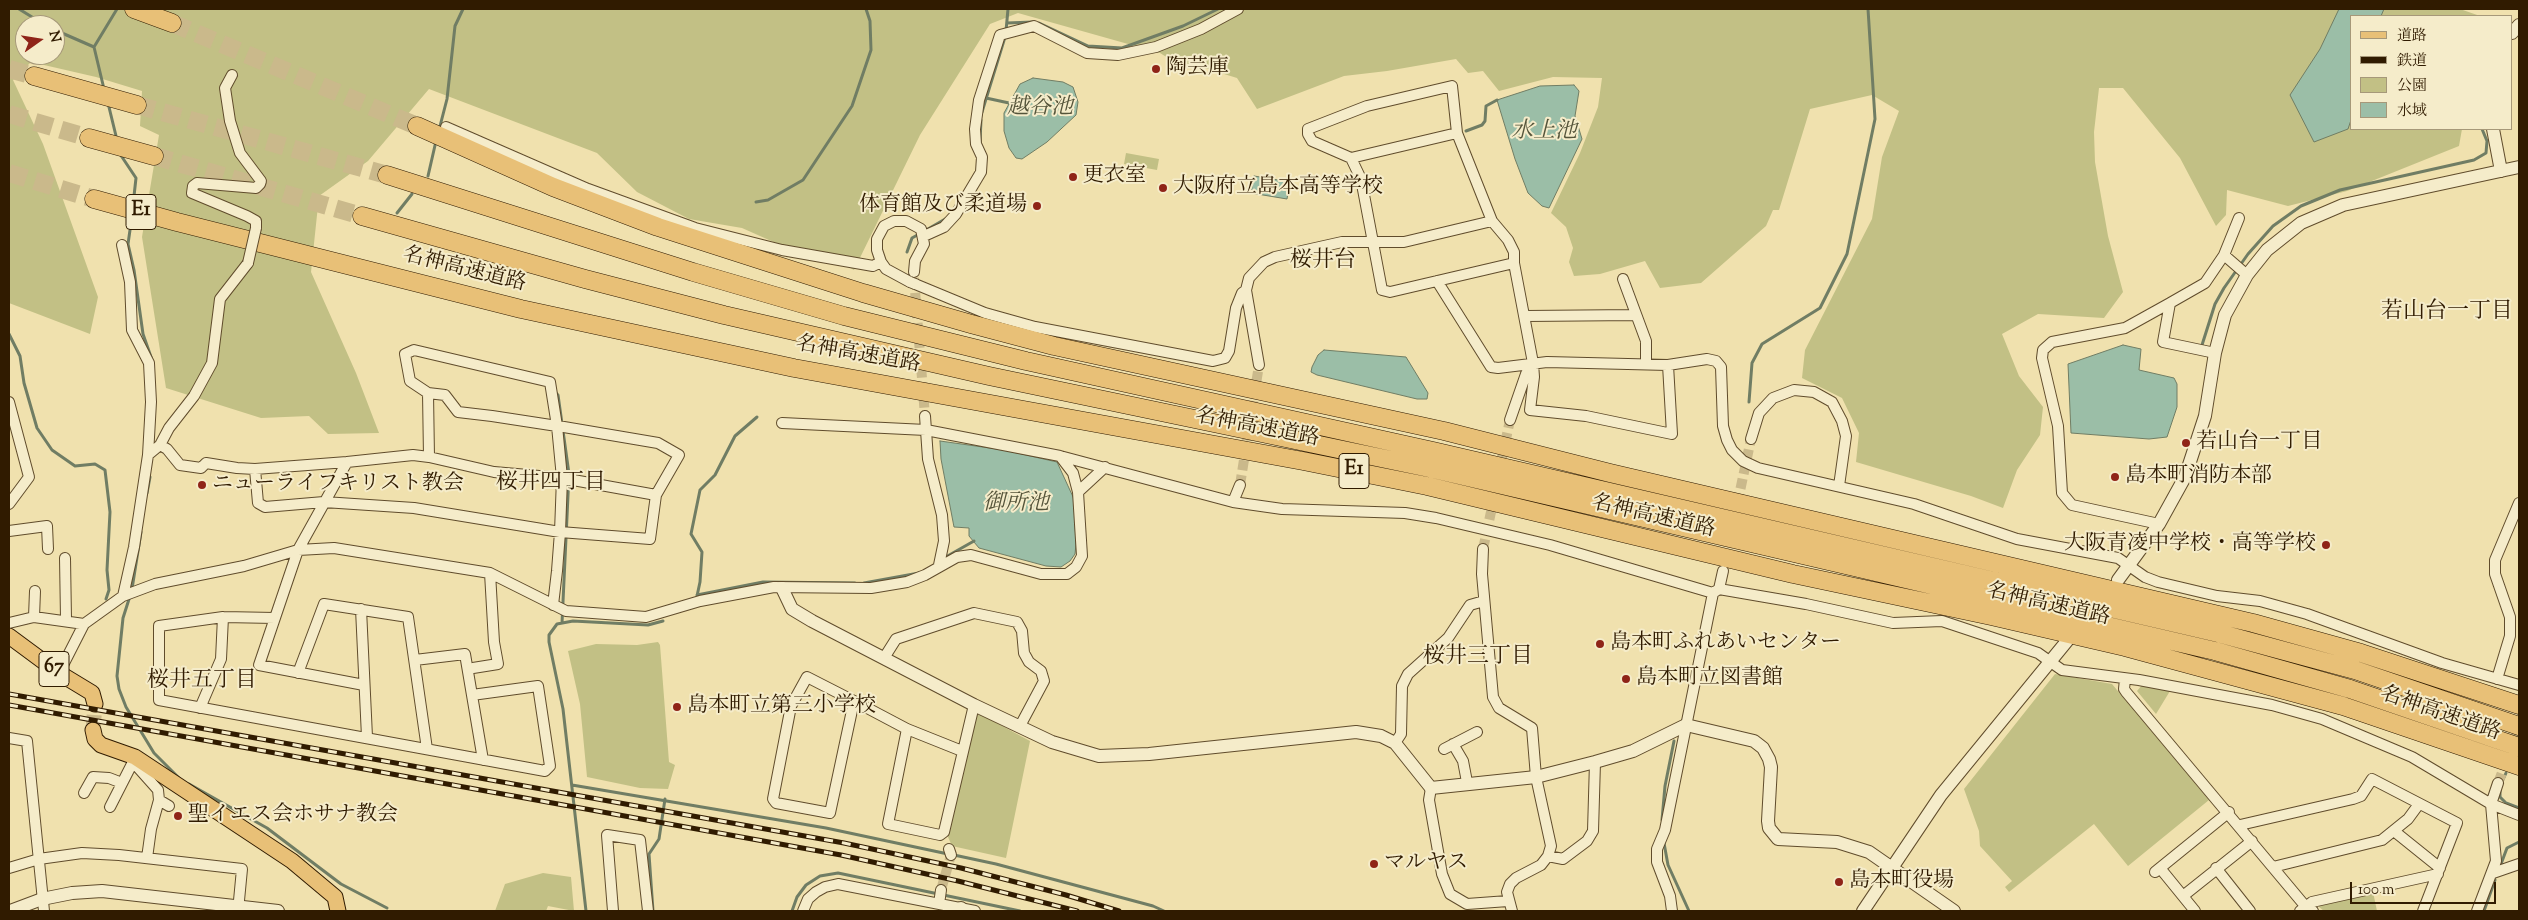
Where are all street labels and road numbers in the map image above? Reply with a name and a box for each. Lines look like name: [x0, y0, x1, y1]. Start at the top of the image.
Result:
road number: E1: [126, 194, 156, 230]
street label: 名神高速道路: [400, 244, 528, 298]
street label: 名神高速道路: [794, 333, 922, 379]
street label: 名神高速道路: [1193, 405, 1321, 453]
road number: E1: [1339, 454, 1369, 488]
street label: 名神高速道路: [1589, 492, 1717, 544]
street label: 名神高速道路: [1984, 580, 2112, 632]
road number: 67: [39, 652, 69, 686]
street label: 名神高速道路: [2376, 683, 2504, 747]

